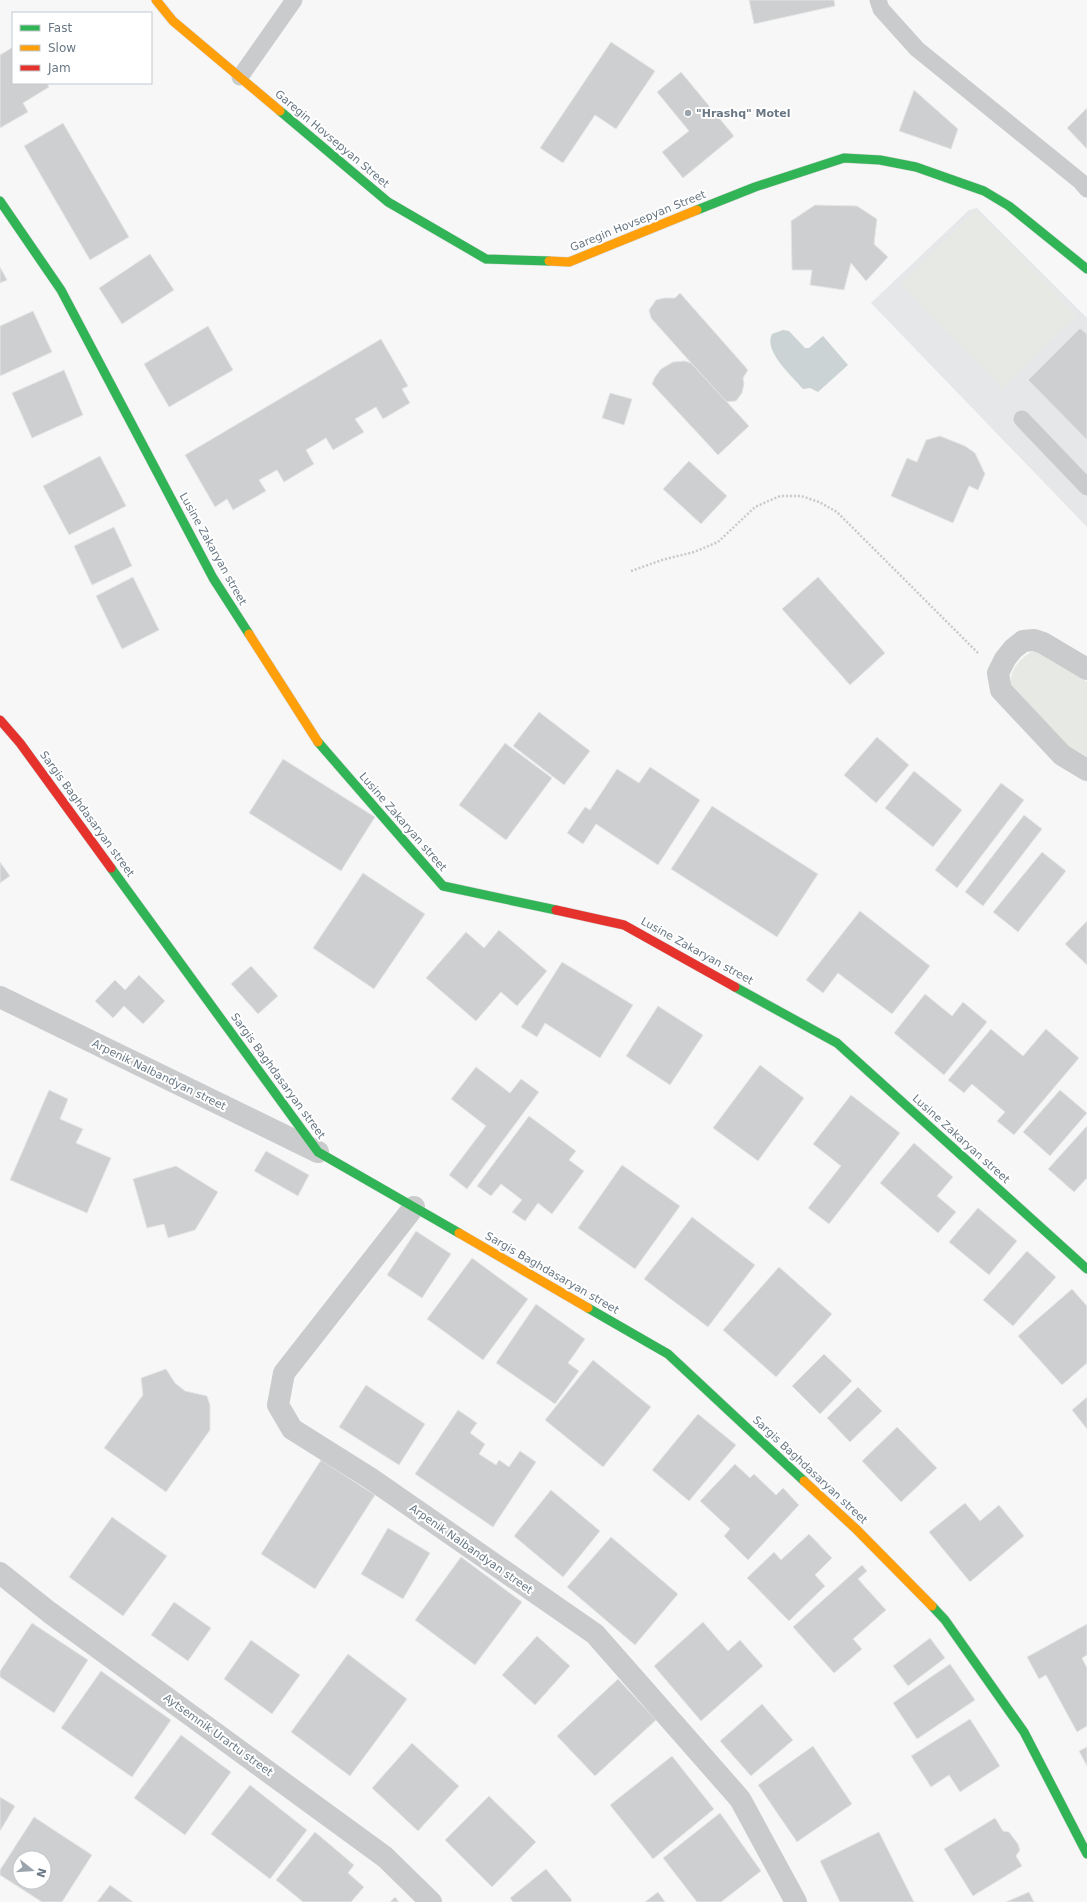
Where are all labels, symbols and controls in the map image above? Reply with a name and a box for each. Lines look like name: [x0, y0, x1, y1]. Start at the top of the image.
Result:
legend: [12, 12, 152, 84]
text: Fast: [48, 21, 72, 35]
text: Slow: [48, 41, 76, 55]
text: Jam: [47, 61, 71, 75]
street label: Garegin Hovsepyan Street: [272, 87, 392, 191]
place label: "Hrashq" Motel: [696, 107, 791, 120]
marker: "Hrashq" Motel: [683, 108, 693, 118]
street label: Garegin Hovsepyan Street: [568, 188, 708, 254]
street label: Lusine Zakaryan street: [177, 491, 250, 608]
street label: Sargis Baghdasaryan street: [37, 749, 137, 880]
street label: Lusine Zakaryan street: [357, 770, 450, 875]
street label: Lusine Zakaryan street: [639, 915, 756, 988]
street label: Sargis Baghdasaryan street: [228, 1011, 328, 1142]
street label: Arpenik Nalbandyan street: [90, 1037, 229, 1113]
street label: Lusine Zakaryan street: [910, 1092, 1013, 1187]
street label: Sargis Baghdasaryan street: [483, 1229, 622, 1317]
street label: Sargis Baghdasaryan street: [750, 1413, 871, 1527]
street label: Arpenik Nalbandyan street: [407, 1501, 536, 1597]
street label: Aytsemnik Urartu street: [161, 1691, 276, 1779]
north arrow: [12, 1850, 52, 1890]
text: N: [34, 1866, 49, 1879]

